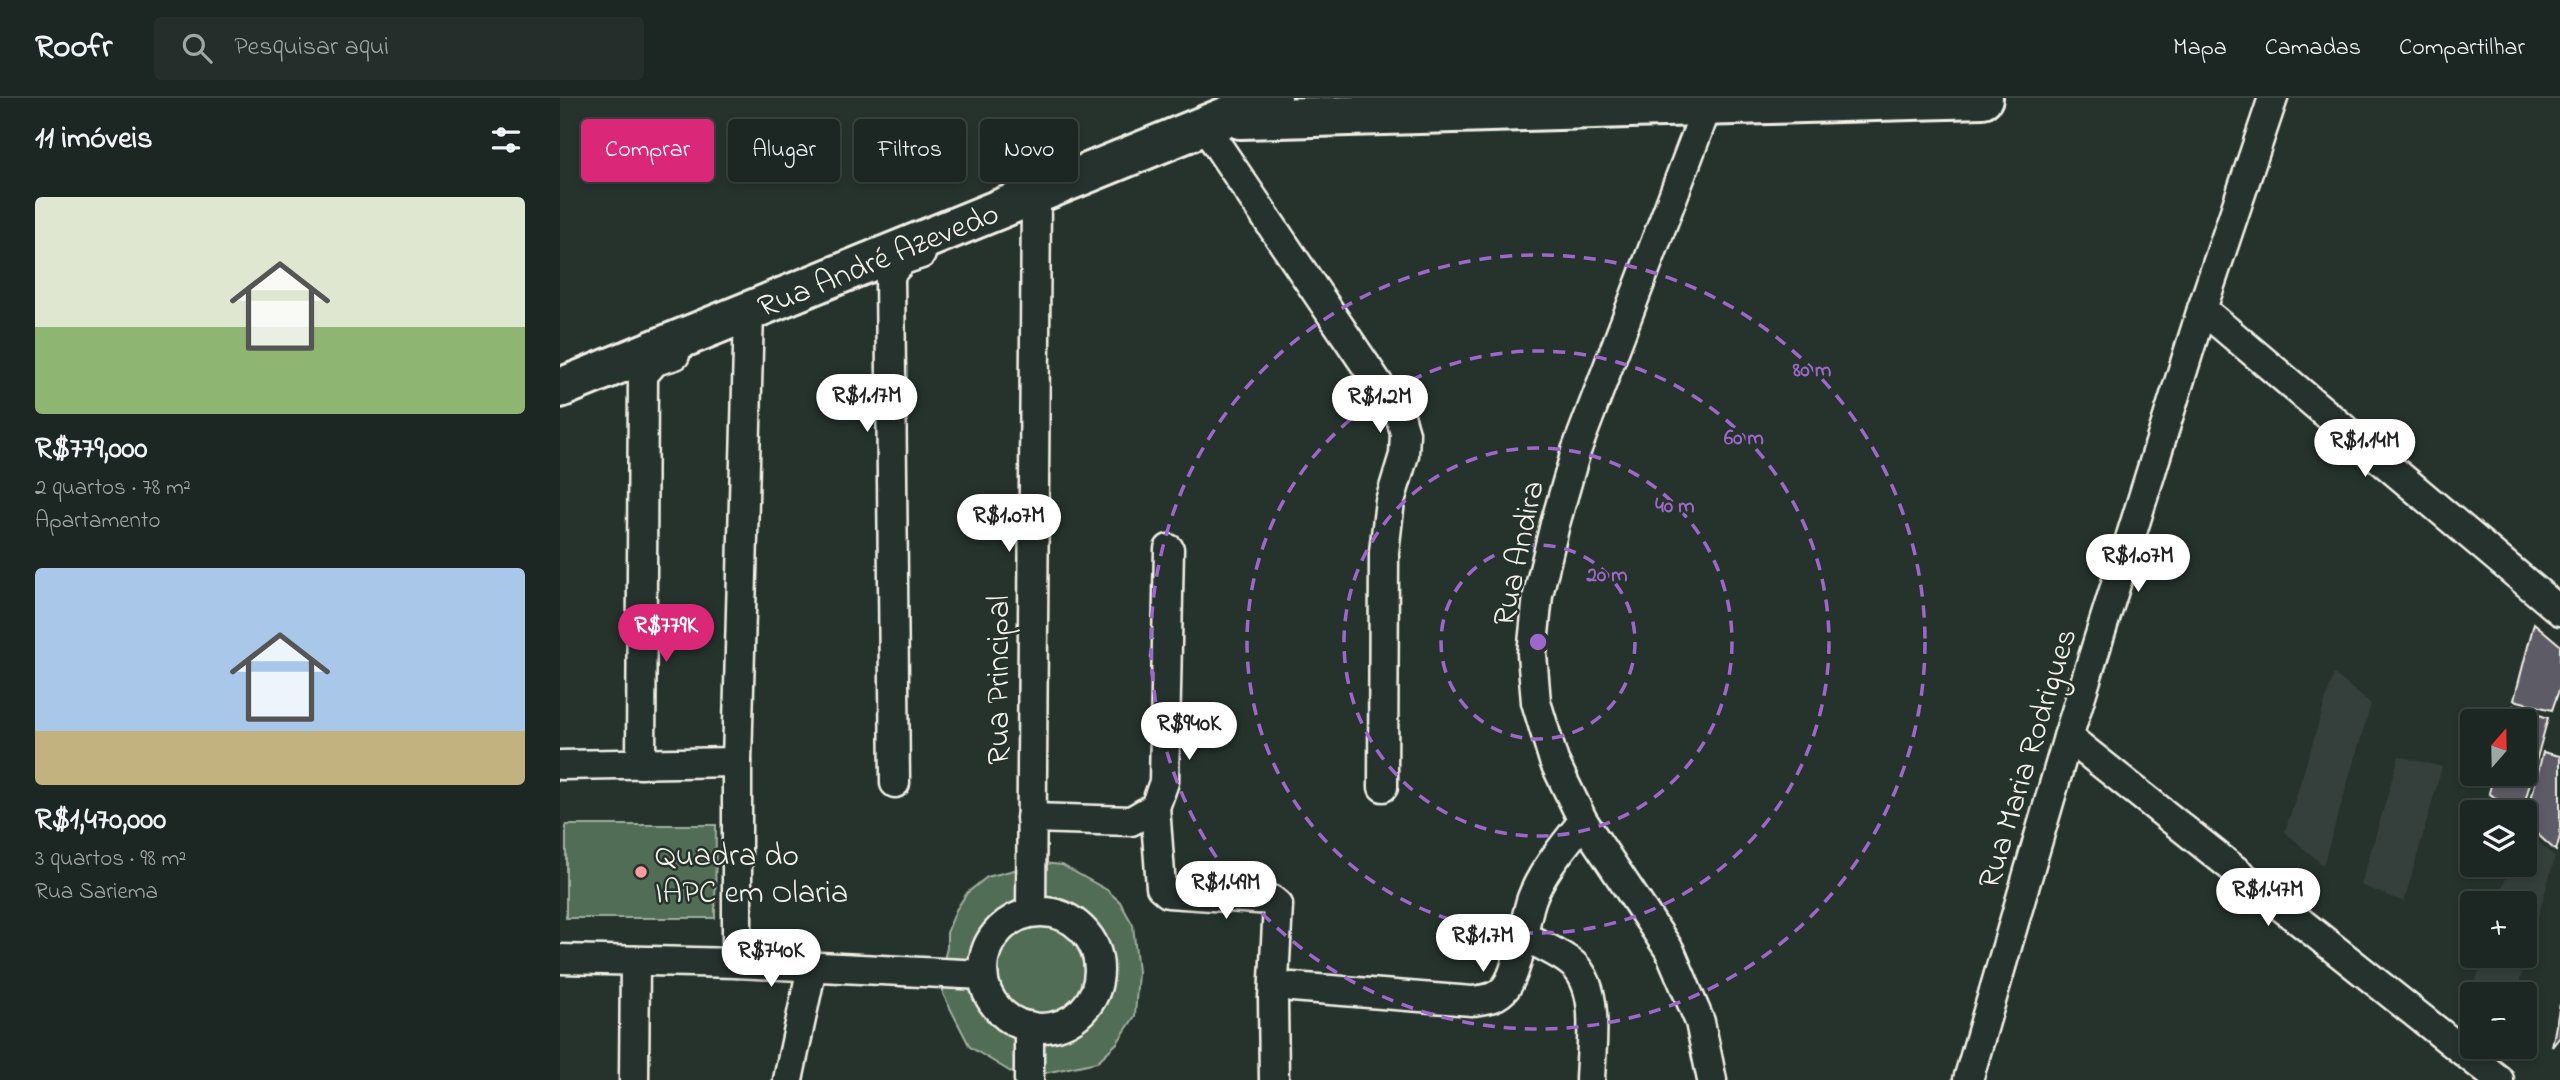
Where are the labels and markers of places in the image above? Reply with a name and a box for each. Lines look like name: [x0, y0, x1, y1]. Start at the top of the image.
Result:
pin: R$1.17M: [802, 374, 932, 434]
pin: R$1.2M: [1323, 376, 1437, 435]
pin: R$1.14M: [2300, 420, 2430, 479]
pin: R$1.07M: [944, 494, 1074, 554]
pin: R$1.07M: [2073, 534, 2203, 594]
pin: R$779K: [609, 604, 723, 664]
centre of rings: [1526, 630, 1550, 654]
pin: R$940K: [1132, 702, 1246, 762]
place label: Quadra do IAPC em Olaria: [655, 834, 848, 918]
pin: R$1.49M: [1161, 862, 1291, 921]
marker: Quadra do IAPC em Olaria: [633, 864, 649, 880]
pin: R$1.47M: [2203, 868, 2333, 928]
pin: R$1.7M: [1426, 914, 1540, 974]
pin: R$740K: [714, 930, 828, 989]

